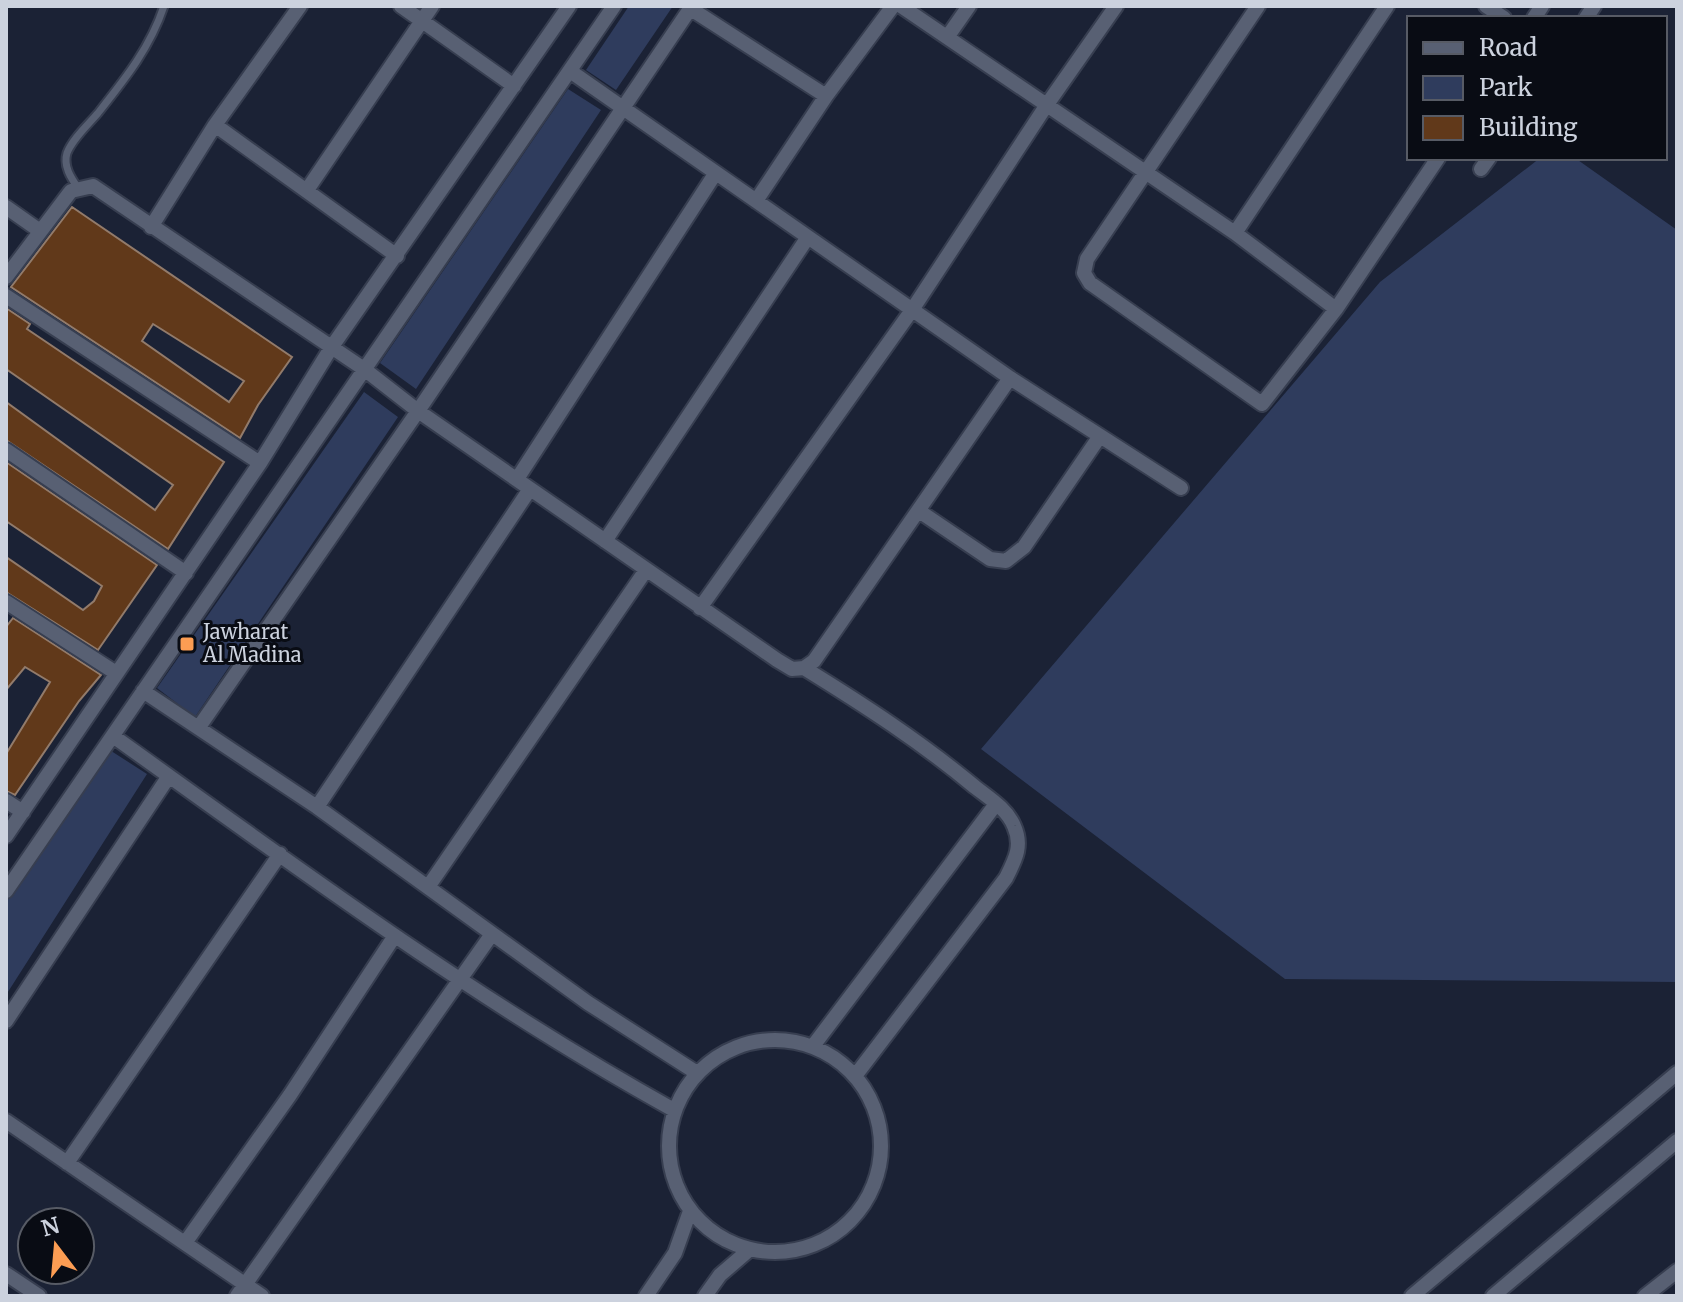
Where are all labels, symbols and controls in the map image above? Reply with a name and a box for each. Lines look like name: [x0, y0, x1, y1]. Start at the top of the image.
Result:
legend: [1407, 16, 1667, 160]
text: Road: [1479, 32, 1537, 63]
text: Park: [1479, 72, 1533, 103]
text: Building: [1479, 112, 1578, 143]
place label: Jawharat Al Madina: [202, 619, 302, 667]
marker: Jawharat Al Madina: [178, 635, 196, 653]
north arrow: [16, 1206, 96, 1286]
text: N: [38, 1211, 63, 1243]

